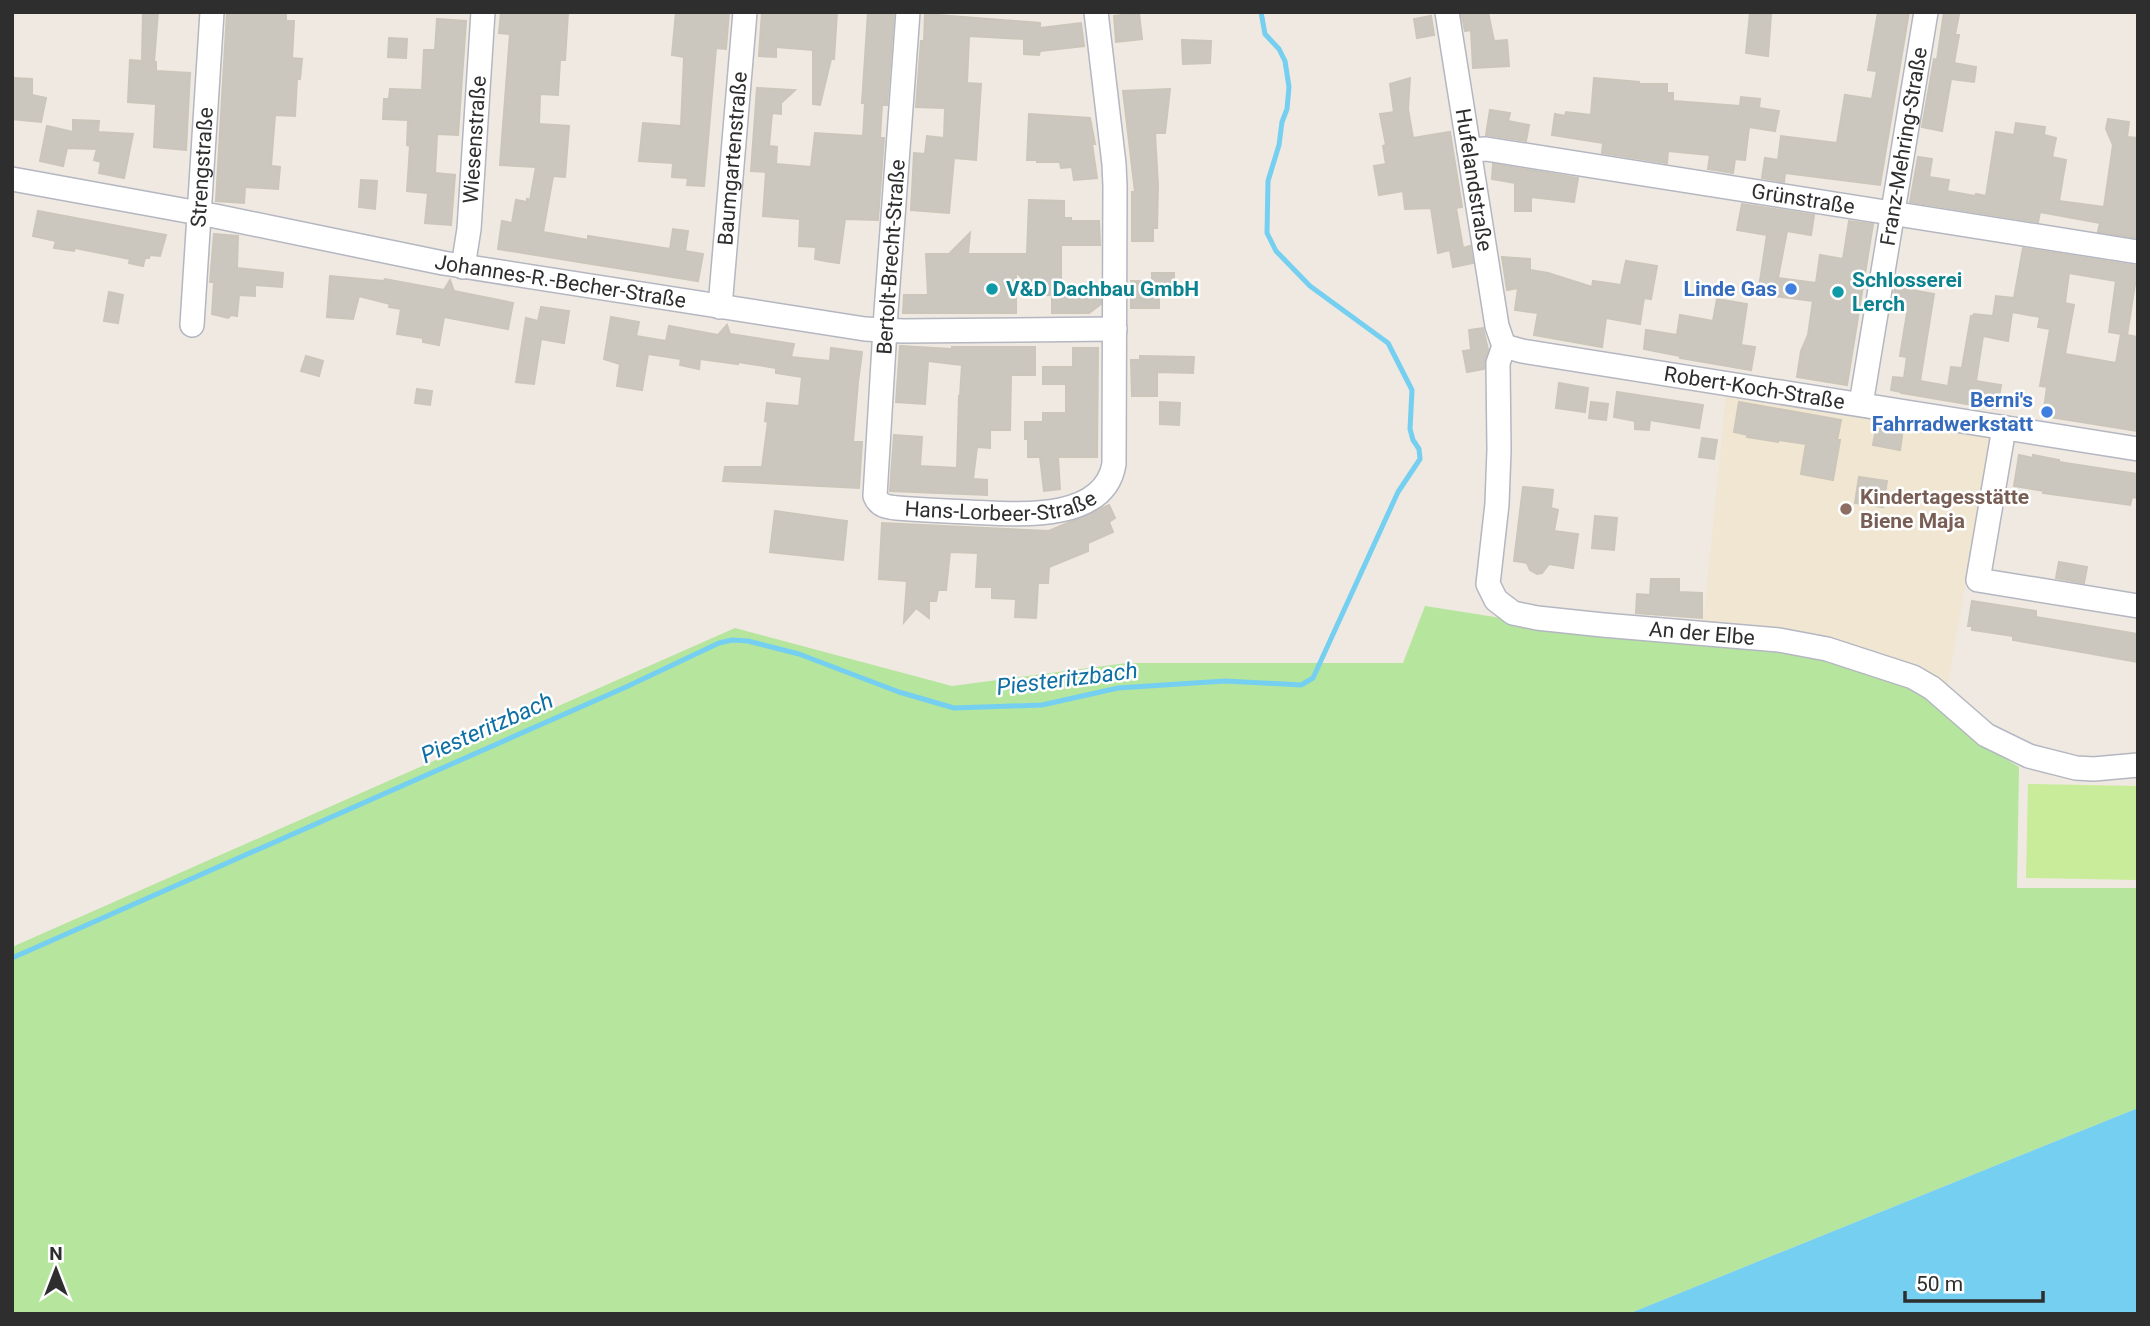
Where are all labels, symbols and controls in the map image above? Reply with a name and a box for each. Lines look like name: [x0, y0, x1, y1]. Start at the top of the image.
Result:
street label: Franz-Mehring-Straße: [1875, 45, 1932, 248]
street label: Baumgartenstraße: [713, 71, 752, 247]
street label: Wiesenstraße: [459, 75, 491, 204]
street label: Strengstraße: [186, 107, 218, 228]
street label: Hufelandstraße: [1451, 107, 1497, 253]
street label: Bertolt-Brecht-Straße: [872, 159, 910, 355]
street label: Grünstraße: [1750, 179, 1856, 219]
street label: Johannes-R.-Becher-Straße: [433, 250, 688, 313]
place label: Schlosserei Lerch: [1852, 268, 1962, 316]
place label: V&D Dachbau GmbH: [1006, 277, 1199, 301]
place label: Linde Gas: [1684, 277, 1777, 301]
marker: V&D Dachbau GmbH: [984, 281, 1000, 297]
marker: Linde Gas: [1783, 281, 1799, 297]
marker: Schlosserei Lerch: [1830, 284, 1846, 300]
street label: Robert-Koch-Straße: [1662, 362, 1846, 414]
place label: Berni's Fahrradwerkstatt: [1872, 388, 2033, 436]
marker: Berni's Fahrradwerkstatt: [2039, 404, 2055, 420]
place label: Kindertagesstätte Biene Maja: [1860, 485, 2029, 533]
street label: Hans-Lorbeer-Straße: [904, 486, 1101, 526]
marker: Kindertagesstätte Biene Maja: [1838, 501, 1854, 517]
street label: An der Elbe: [1648, 617, 1756, 650]
water label: Piesteritzbach: [995, 657, 1139, 701]
water label: Piesteritzbach: [417, 687, 557, 769]
north arrow: [21, 1235, 91, 1305]
text: N: [49, 1242, 63, 1265]
scale bar: [1905, 1260, 2043, 1304]
text: 50 m: [1916, 1272, 1963, 1296]

